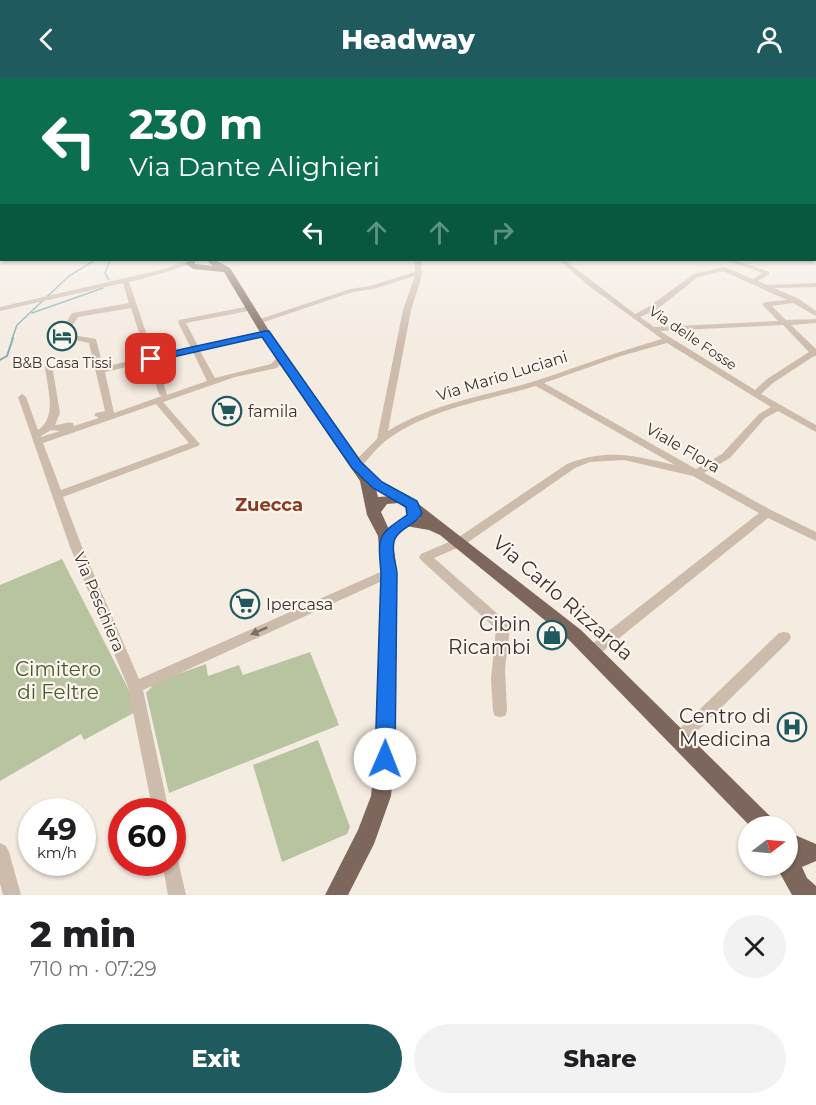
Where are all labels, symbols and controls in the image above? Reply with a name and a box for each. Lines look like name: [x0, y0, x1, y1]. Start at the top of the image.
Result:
icon: back: [30, 23, 63, 56]
text: Headway: [341, 23, 475, 56]
icon: person: [753, 23, 786, 56]
text: 230 m: [129, 98, 263, 150]
icon: left: [30, 102, 108, 180]
text: Via Dante Alighieri: [129, 150, 380, 183]
icon: left: [297, 216, 330, 249]
icon: ahead: [360, 216, 393, 249]
icon: ahead: [423, 216, 456, 249]
icon: right: [486, 216, 519, 249]
street label: Via delle Fosse: [646, 302, 740, 374]
hotel icon: B&B Casa Tissi: [46, 320, 78, 352]
pin: [125, 333, 176, 384]
icon: arrive: [134, 342, 167, 375]
street label: Via Mario Luciani: [434, 347, 570, 405]
place label: B&B Casa Tissi: [12, 354, 112, 372]
supermarket icon: famila: [211, 395, 243, 427]
place label: famila: [248, 402, 298, 421]
street label: Viale Flora: [643, 419, 723, 477]
district label: Zuecca: [235, 494, 303, 516]
street label: Via Carlo Rizzarda: [488, 531, 638, 665]
street label: Via Peschiera: [69, 549, 129, 655]
supermarket icon: Ipercasa: [229, 588, 261, 620]
place label: Ipercasa: [266, 595, 333, 614]
place label: Cibin Ricambi: [448, 612, 531, 659]
shop icon: Cibin Ricambi: [536, 619, 568, 651]
one-way arrow: [251, 627, 268, 636]
park label: Cimitero di Feltre: [15, 657, 101, 704]
place label: Centro di Medicina: [679, 704, 771, 751]
hospital icon: Centro di Medicina: [776, 711, 808, 743]
position arrow: [353, 727, 417, 791]
speed limit sign: 60: [108, 798, 186, 876]
text: 49: [37, 811, 77, 848]
north arrow: [738, 816, 798, 876]
map controls: [738, 816, 798, 876]
text: km/h: [37, 843, 77, 862]
text: 2 min: [30, 912, 136, 956]
button: close: [723, 915, 786, 978]
text: 710 m · 07:29: [30, 957, 157, 981]
button: Exit: [30, 1024, 402, 1093]
button: Share: [414, 1024, 786, 1093]

